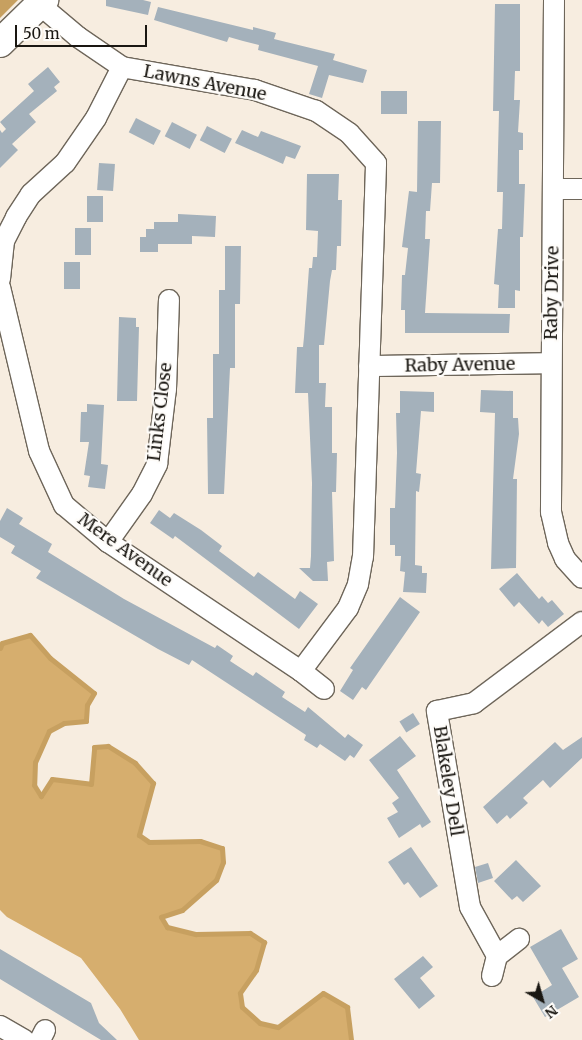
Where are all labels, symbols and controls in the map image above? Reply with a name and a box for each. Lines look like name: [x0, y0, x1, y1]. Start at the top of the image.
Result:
scale bar: [18, 15, 150, 47]
text: 50 m: [23, 24, 60, 43]
street label: Lawns Avenue: [142, 60, 268, 106]
street label: Raby Drive: [540, 246, 564, 340]
street label: Raby Avenue: [404, 353, 516, 377]
street label: Links Close: [143, 361, 177, 463]
street label: Mere Avenue: [74, 508, 176, 592]
street label: Blakeley Dell: [429, 724, 467, 838]
north arrow: [517, 975, 567, 1025]
text: N: [541, 1001, 561, 1022]

